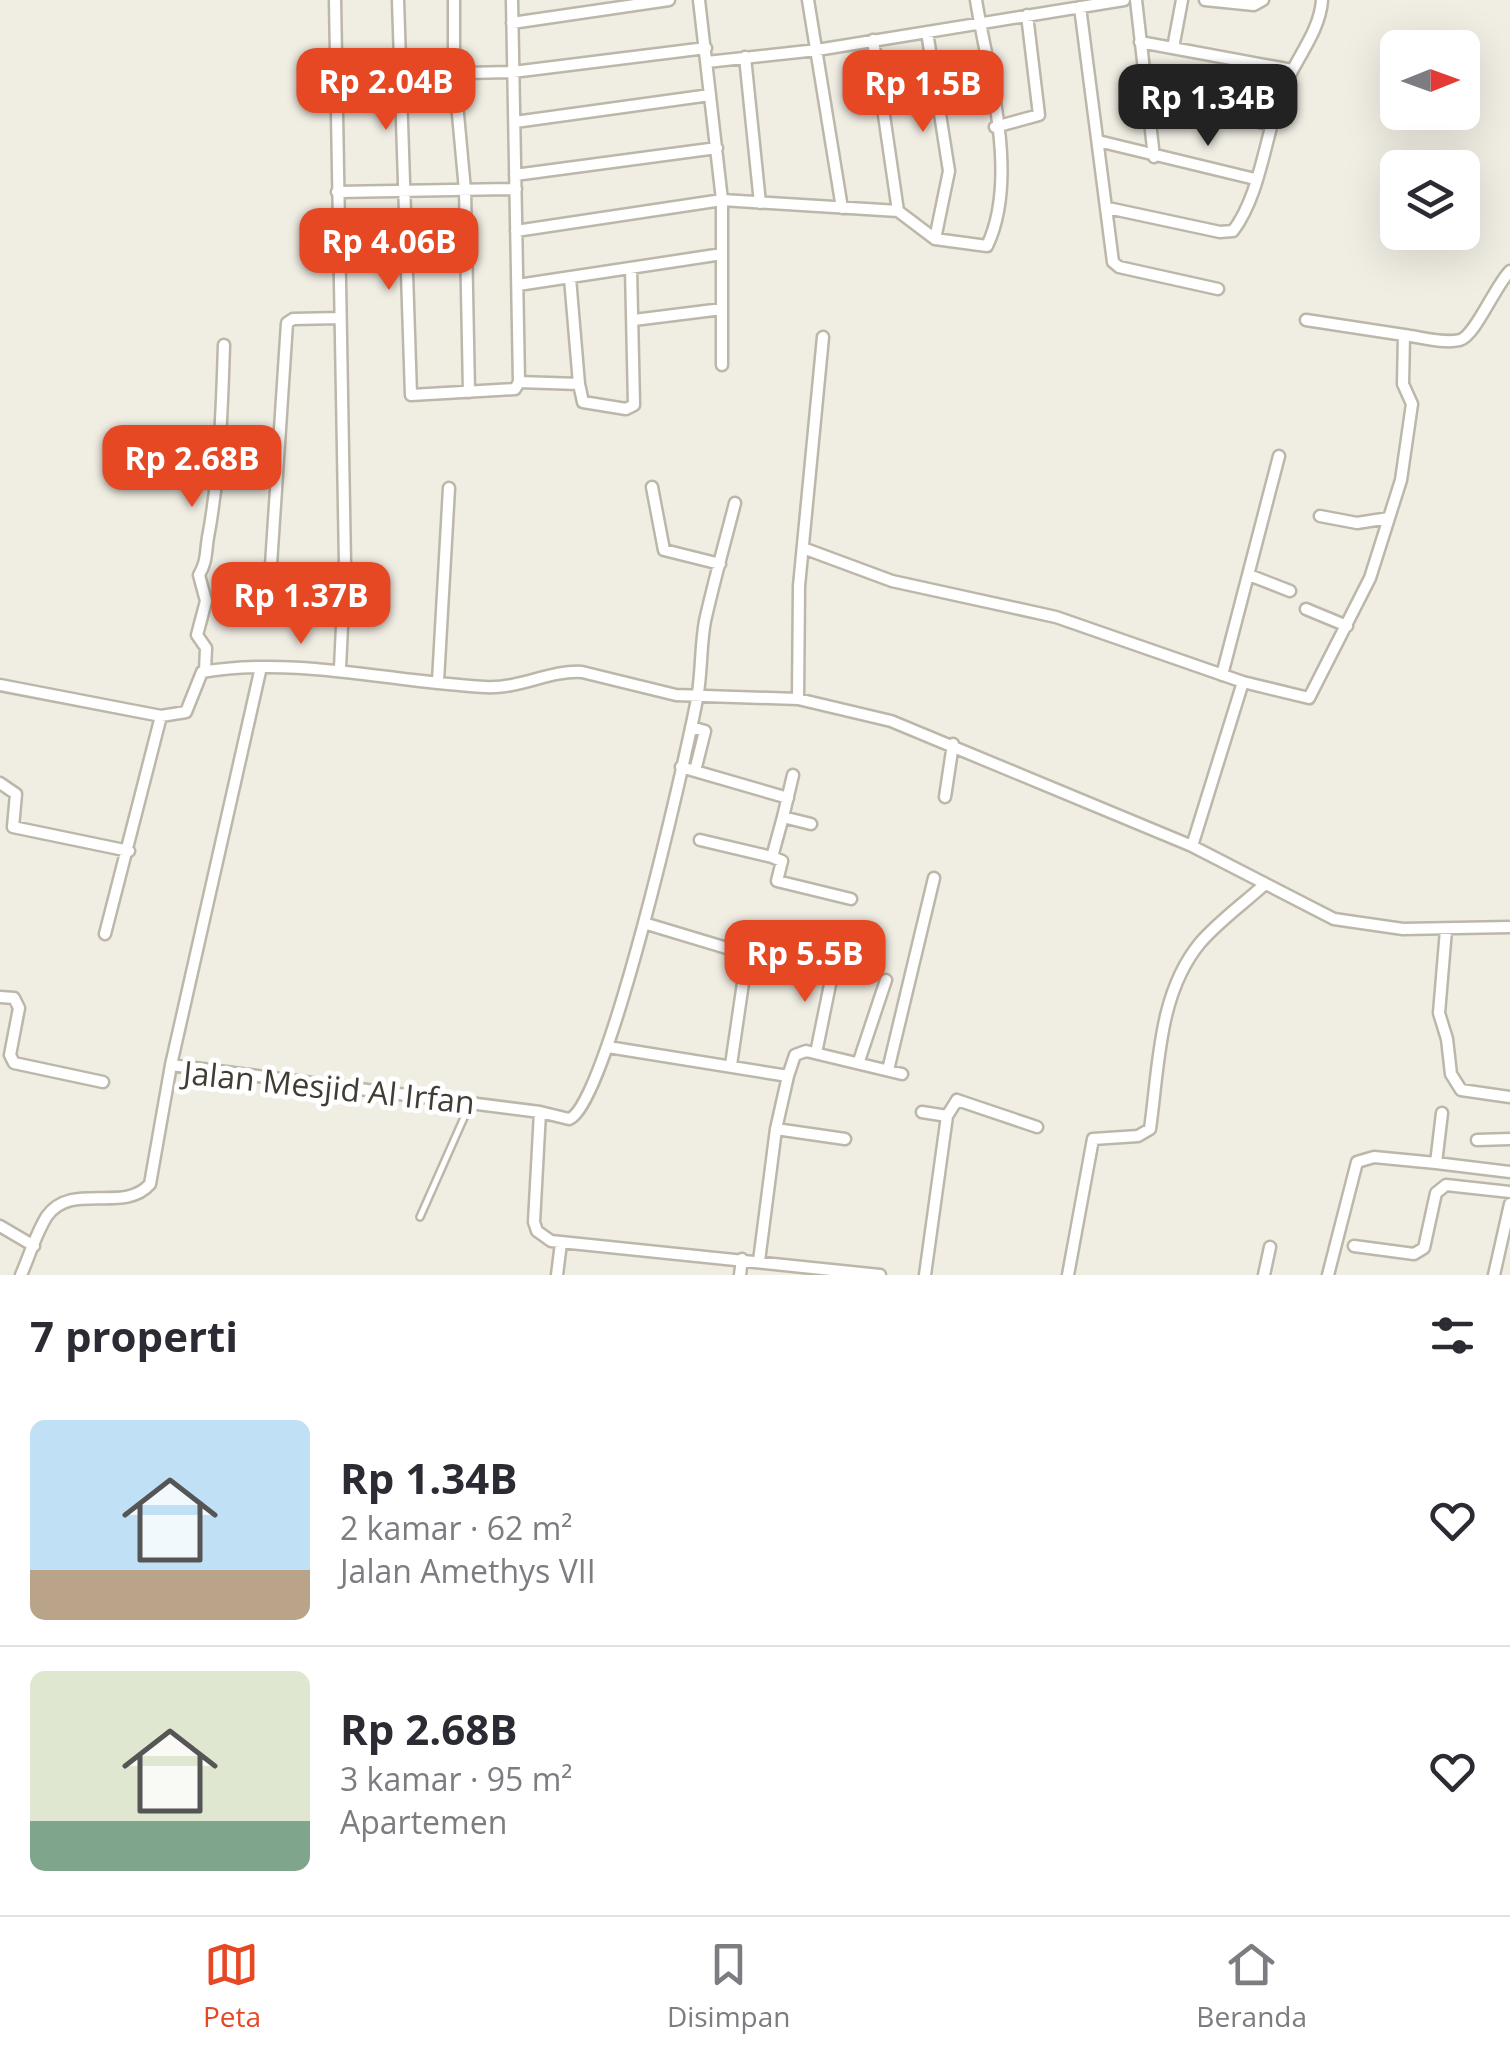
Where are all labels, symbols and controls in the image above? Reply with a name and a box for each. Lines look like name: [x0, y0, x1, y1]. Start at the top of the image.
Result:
north arrow: [1380, 30, 1480, 130]
map controls: [1380, 30, 1480, 250]
pin: Rp 2.04B: [283, 48, 489, 133]
pin: Rp 1.5B: [831, 50, 1015, 135]
text: Rp 2.04B: [318, 59, 454, 102]
text: Rp 1.5B: [865, 61, 981, 104]
pin: Rp 1.34B: [1105, 64, 1311, 149]
text: Rp 1.34B: [1140, 75, 1276, 118]
button: layers: [1380, 150, 1480, 250]
pin: Rp 4.06B: [286, 208, 492, 293]
text: Rp 4.06B: [321, 219, 457, 262]
pin: Rp 2.68B: [89, 425, 295, 510]
text: Rp 2.68B: [124, 436, 260, 479]
pin: Rp 1.37B: [198, 562, 404, 647]
text: Rp 1.37B: [233, 573, 369, 616]
pin: Rp 5.5B: [713, 920, 897, 1005]
text: Rp 5.5B: [747, 931, 863, 974]
street label: Jalan Mesjid Al Irfan: [178, 1049, 477, 1123]
text: 7 properti: [30, 1307, 238, 1364]
icon: filters: [1425, 1308, 1480, 1363]
text: Rp 1.34B: [340, 1449, 517, 1506]
icon: home: [110, 1460, 230, 1580]
icon: heart: [1425, 1493, 1480, 1548]
text: 2 kamar · 62 m²: [340, 1506, 572, 1549]
text: Jalan Amethys VII: [340, 1549, 596, 1592]
text: Rp 2.68B: [340, 1700, 517, 1757]
icon: home: [110, 1711, 230, 1831]
icon: heart: [1425, 1744, 1480, 1799]
text: 3 kamar · 95 m²: [340, 1757, 572, 1800]
text: Apartemen: [340, 1800, 507, 1843]
tab: Peta: [203, 1937, 261, 2035]
tab: Disimpan: [667, 1937, 790, 2035]
tab: Beranda: [1196, 1937, 1307, 2035]

